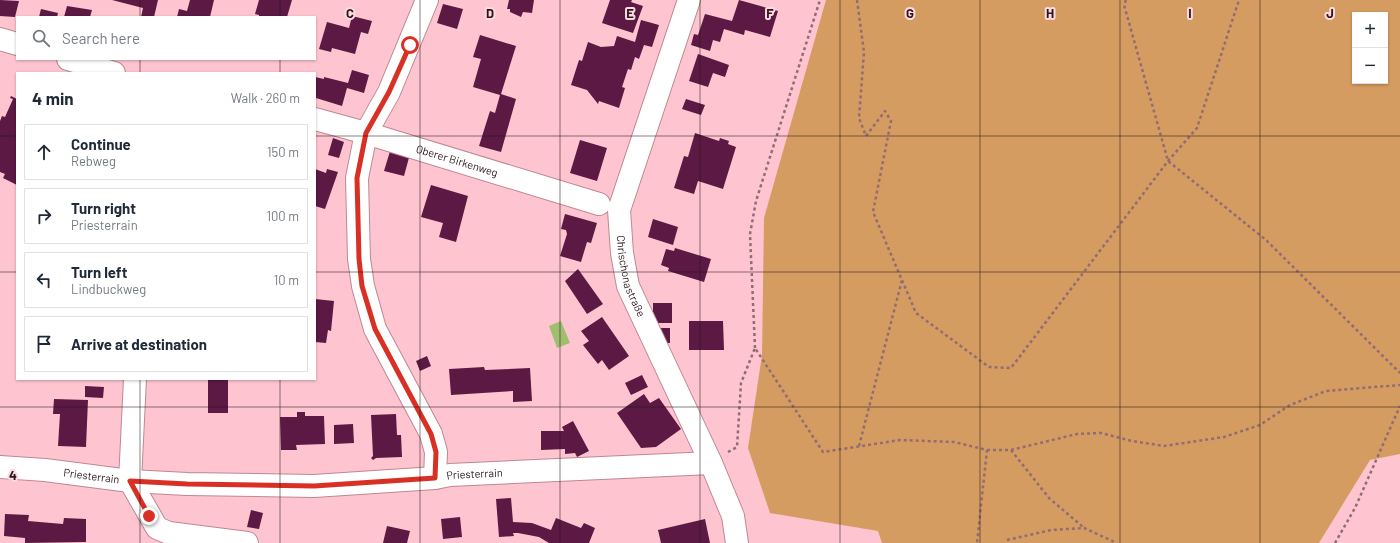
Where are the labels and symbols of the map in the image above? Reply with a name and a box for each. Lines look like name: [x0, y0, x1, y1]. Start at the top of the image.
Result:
text: C: [346, 5, 354, 21]
text: D: [486, 5, 494, 21]
text: E: [626, 5, 634, 21]
text: F: [766, 5, 774, 21]
text: G: [906, 5, 914, 21]
text: H: [1046, 5, 1054, 21]
text: I: [1188, 5, 1192, 21]
text: J: [1326, 5, 1334, 21]
route start: [401, 36, 419, 54]
street label: Oberer Birkenweg: [415, 142, 500, 179]
street label: Chrischonastraße: [615, 235, 649, 319]
street label: Priesterrain: [63, 465, 120, 486]
street label: Priesterrain: [445, 466, 503, 482]
text: 4: [9, 467, 17, 483]
route end: [140, 507, 158, 525]

